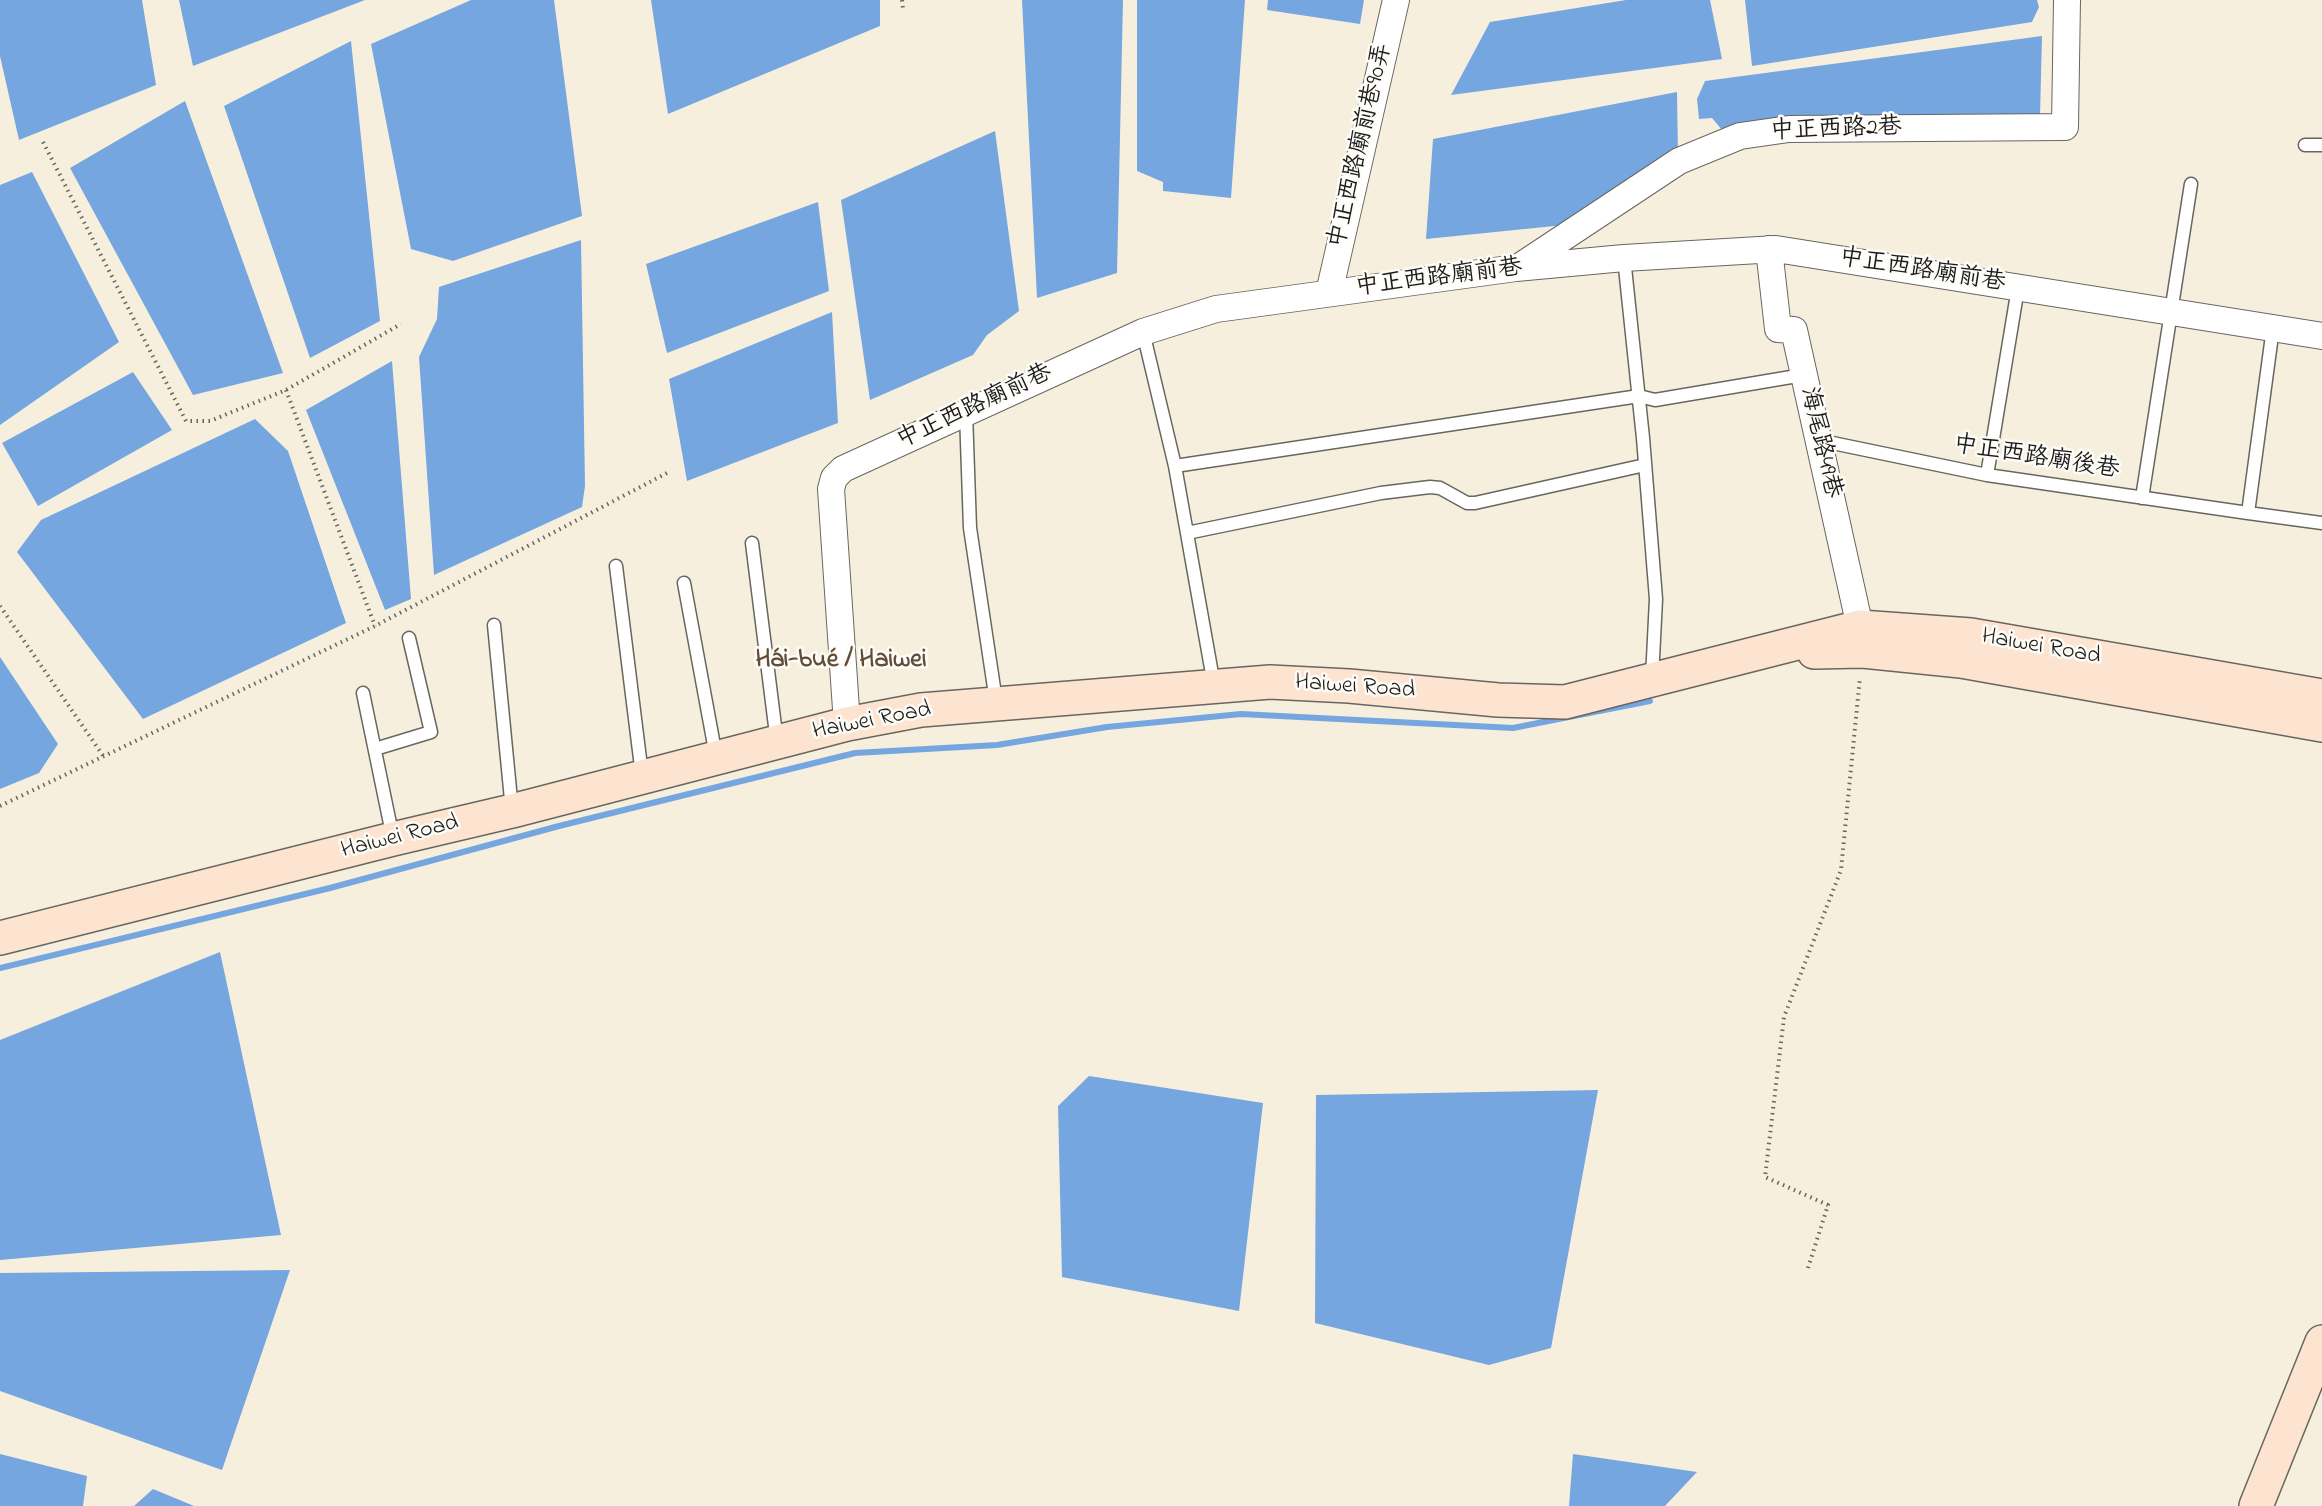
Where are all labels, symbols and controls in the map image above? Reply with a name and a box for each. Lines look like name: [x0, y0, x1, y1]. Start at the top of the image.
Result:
street label: 中正西路廟前巷90弄: [1324, 41, 1400, 251]
street label: 中正西路2巷: [1770, 114, 1902, 148]
street label: 中正西路廟前巷: [1837, 245, 2007, 299]
street label: 中正西路廟前巷: [1354, 254, 1524, 304]
street label: 中正西路廟前巷: [893, 359, 1057, 457]
street label: 海尾路49巷: [1792, 385, 1846, 501]
street label: 中正西路廟後巷: [1951, 432, 2121, 486]
street label: Haiwei Road: [1979, 623, 2103, 673]
district label: Hái-bué / Haiwei: [755, 646, 927, 678]
street label: Haiwei Road: [1294, 669, 1416, 707]
street label: Haiwei Road: [810, 696, 934, 748]
street label: Haiwei Road: [338, 809, 462, 867]

